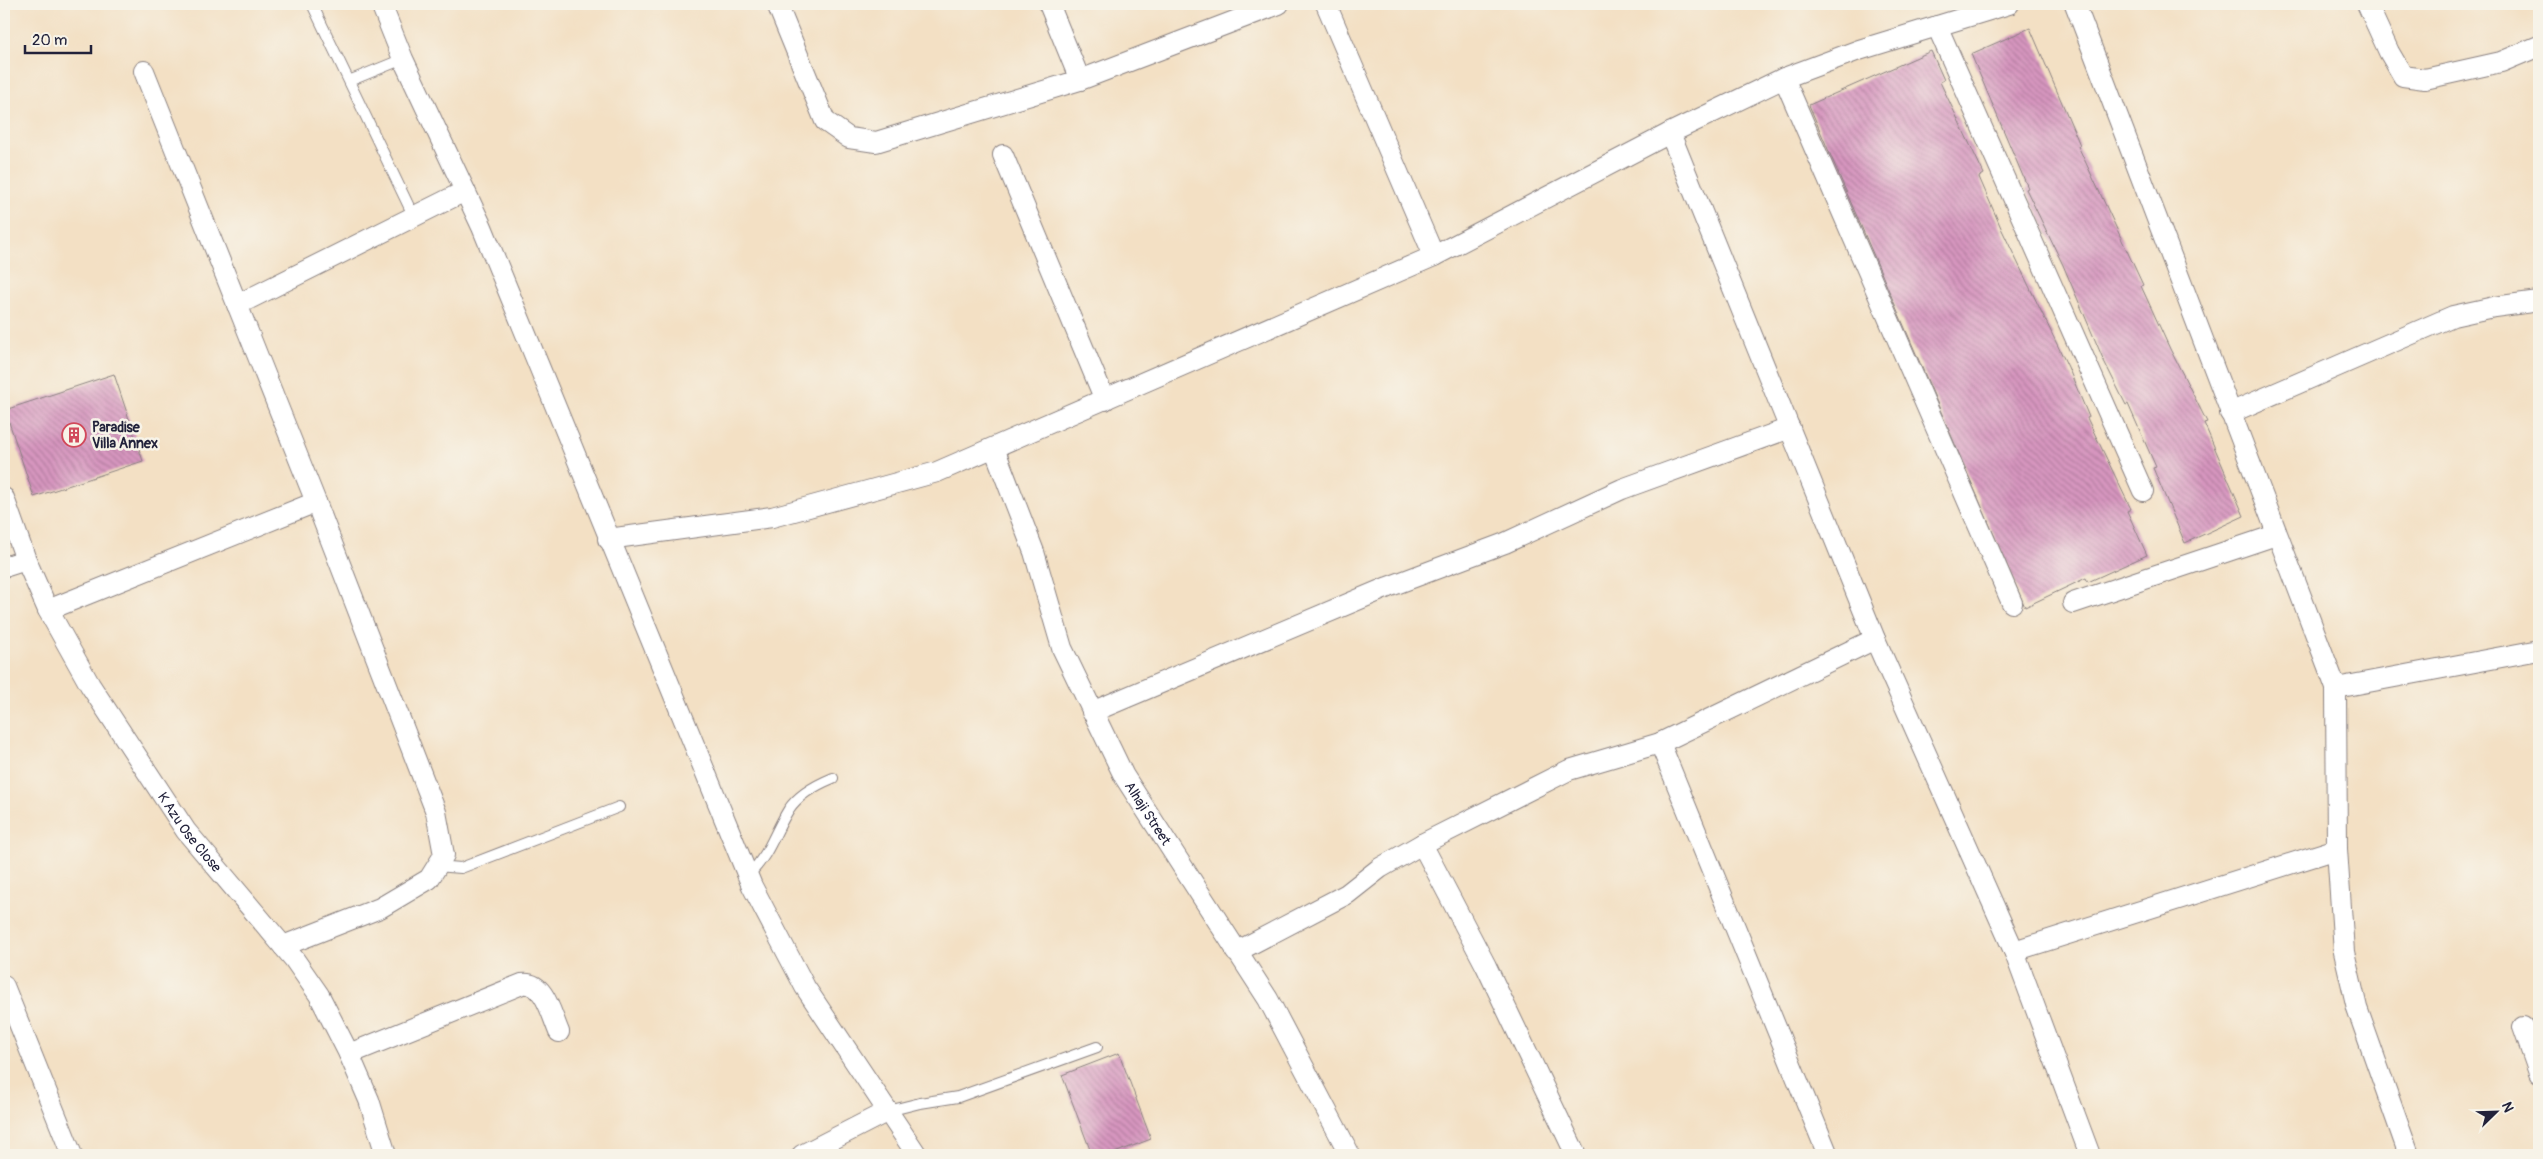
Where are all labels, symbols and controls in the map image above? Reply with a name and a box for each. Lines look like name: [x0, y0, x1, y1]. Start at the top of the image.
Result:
scale bar: [25, 22, 91, 54]
text: 20 m: [32, 31, 67, 50]
place label: Paradise Villa Annex: [92, 419, 158, 452]
building icon: Paradise Villa Annex: [61, 422, 87, 448]
street label: Alhaji Street: [1121, 778, 1175, 849]
street label: K Azu Ose Close: [154, 789, 225, 875]
north arrow: [2470, 1086, 2520, 1136]
text: N: [2498, 1099, 2517, 1115]

